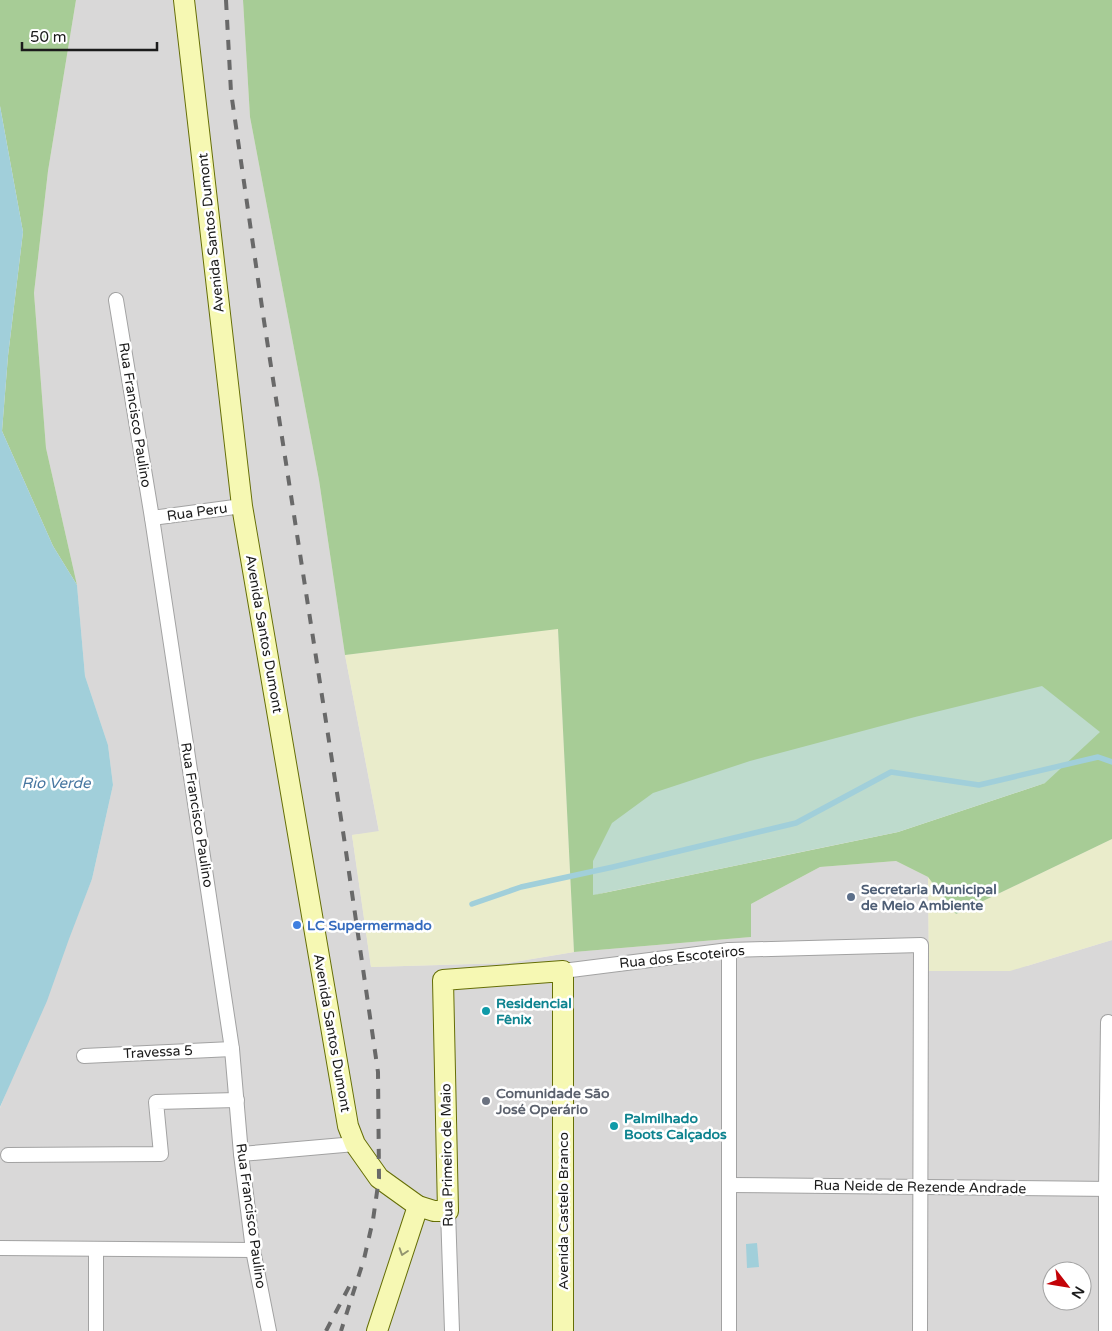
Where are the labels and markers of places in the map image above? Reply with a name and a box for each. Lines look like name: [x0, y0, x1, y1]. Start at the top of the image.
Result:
place label: Secretaria Municipal de Meio Ambiente: [861, 881, 997, 914]
marker: Secretaria Municipal de Meio Ambiente: [845, 891, 857, 903]
place label: LC Supermermado: [307, 917, 432, 934]
marker: LC Supermermado: [291, 919, 303, 931]
place label: Residencial Fênix: [496, 995, 572, 1028]
marker: Residencial Fênix: [480, 1005, 492, 1017]
place label: Comunidade São José Operário: [495, 1085, 610, 1118]
marker: Comunidade São José Operário: [480, 1095, 492, 1107]
place label: Palmilhado Boots Calçados: [624, 1110, 727, 1143]
marker: Palmilhado Boots Calçados: [608, 1120, 620, 1132]

